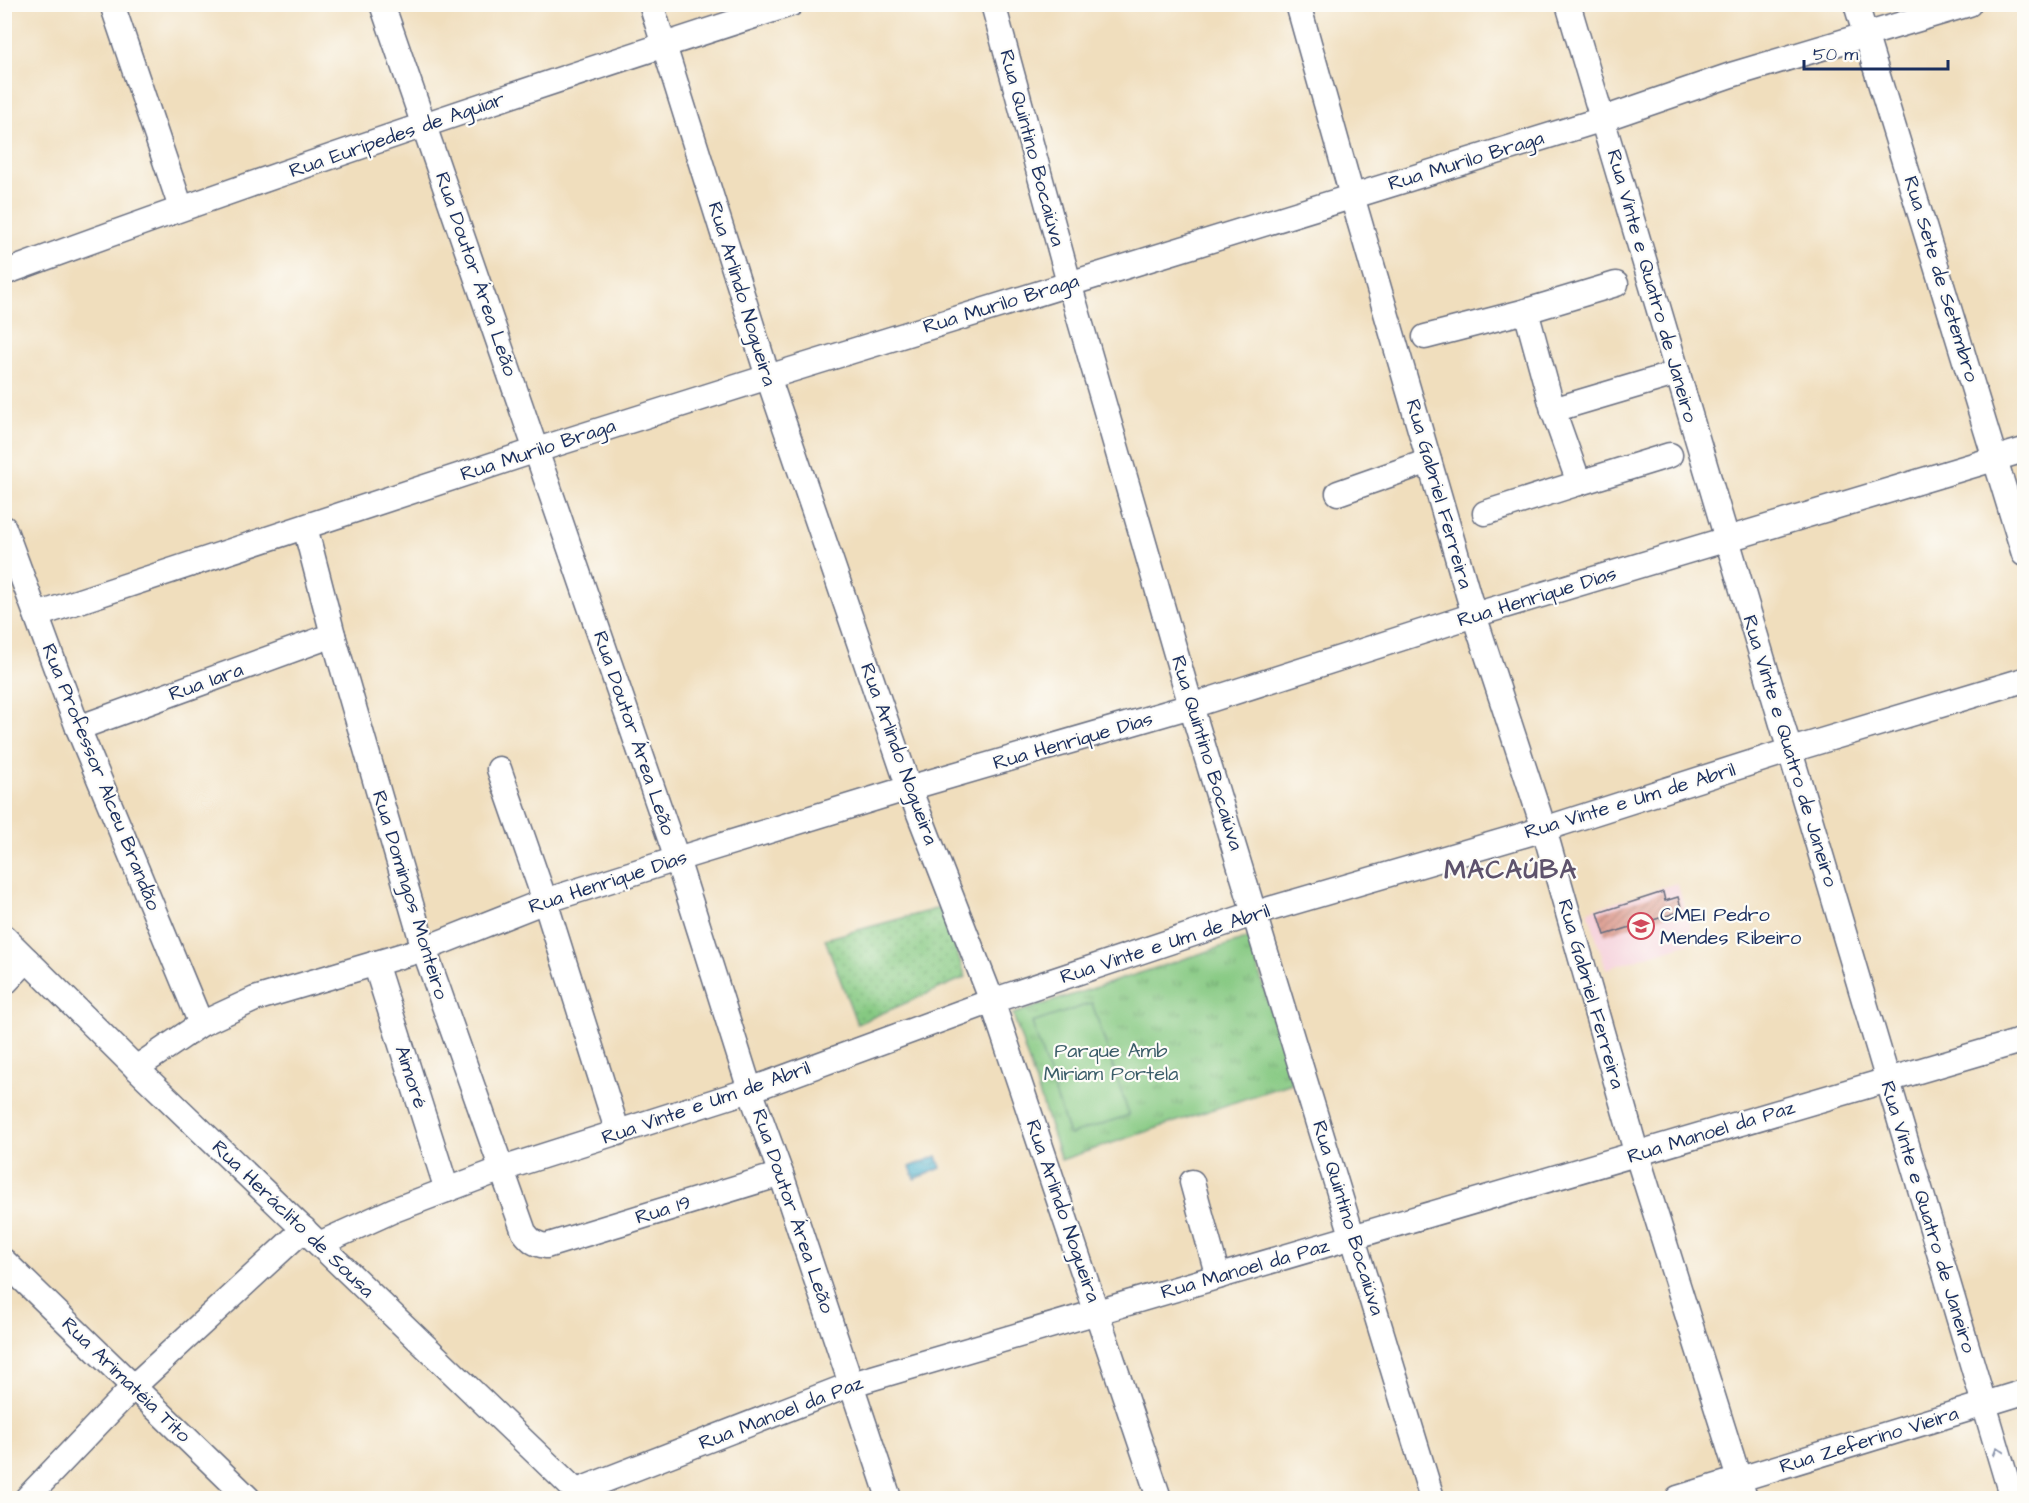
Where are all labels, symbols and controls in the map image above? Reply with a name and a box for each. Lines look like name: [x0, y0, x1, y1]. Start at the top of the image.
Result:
scale bar: [1804, 33, 1948, 71]
text: 50 m: [1813, 42, 1858, 67]
street label: Rua Quintino Bocaiúva: [992, 47, 1072, 249]
street label: Rua Eurípedes de Aguiar: [285, 85, 509, 186]
street label: Rua Murilo Braga: [1385, 124, 1548, 199]
street label: Rua Vinte e Quatro de Janeiro: [1600, 146, 1704, 426]
street label: Rua Doutor Área Leão: [428, 168, 524, 380]
street label: Rua Sete de Setembro: [1896, 173, 1986, 385]
street label: Rua Arlindo Nogueira: [700, 198, 783, 390]
street label: Rua Murilo Braga: [920, 267, 1083, 342]
street label: Rua Gabriel Ferreira: [1399, 396, 1479, 592]
street label: Rua Murilo Braga: [457, 412, 620, 489]
street label: Rua Henrique Dias: [1454, 559, 1620, 635]
street label: Rua Vinte e Quatro de Janeiro: [1735, 612, 1845, 890]
street label: Rua Doutor Área Leão: [586, 627, 682, 839]
street label: Rua Professor Alceu Brandão: [35, 639, 167, 915]
street label: Rua Quintino Bocaiúva: [1164, 652, 1250, 854]
street label: Rua Iara: [165, 656, 247, 708]
street label: Rua Arlindo Nogueira: [852, 659, 945, 849]
street label: Rua Henrique Dias: [990, 705, 1156, 777]
street label: Rua Vinte e Um de Abril: [1521, 756, 1739, 846]
street label: Rua Domingos Monteiro: [364, 787, 455, 1003]
street label: Rua Henrique Dias: [525, 843, 691, 921]
district label: MACAÚBA: [1444, 852, 1578, 888]
street label: Rua Gabriel Ferreira: [1551, 896, 1631, 1092]
street label: Rua Vinte e Um de Abril: [1057, 897, 1273, 991]
place label: CMEI Pedro Mendes Ribeiro: [1660, 901, 1801, 952]
school or university icon: CMEI Pedro Mendes Ribeiro: [1626, 911, 1656, 941]
park label: Parque Amb Miriam Portela: [1044, 1037, 1178, 1088]
street label: Aimoré: [388, 1042, 434, 1112]
street label: Rua Vinte e Um de Abril: [598, 1054, 814, 1152]
street label: Rua Vinte e Quatro de Janeiro: [1873, 1078, 1983, 1356]
street label: Rua Manoel da Paz: [1624, 1093, 1798, 1171]
street label: Rua Doutor Área Leão: [745, 1105, 841, 1317]
street label: Rua Arlindo Nogueira: [1018, 1116, 1107, 1306]
street label: Rua Quintino Bocaiúva: [1305, 1117, 1391, 1319]
street label: Rua Heráclito de Sousa: [205, 1134, 381, 1304]
street label: Rua 19: [632, 1188, 694, 1232]
street label: Rua Manoel da Paz: [1158, 1232, 1332, 1306]
street label: Rua Arimatéia Tito: [55, 1311, 197, 1449]
street label: Rua Manoel da Paz: [695, 1369, 867, 1457]
street label: Rua Zeferino Vieira: [1776, 1399, 1962, 1481]
one-way arrow: [1993, 1446, 2005, 1457]

